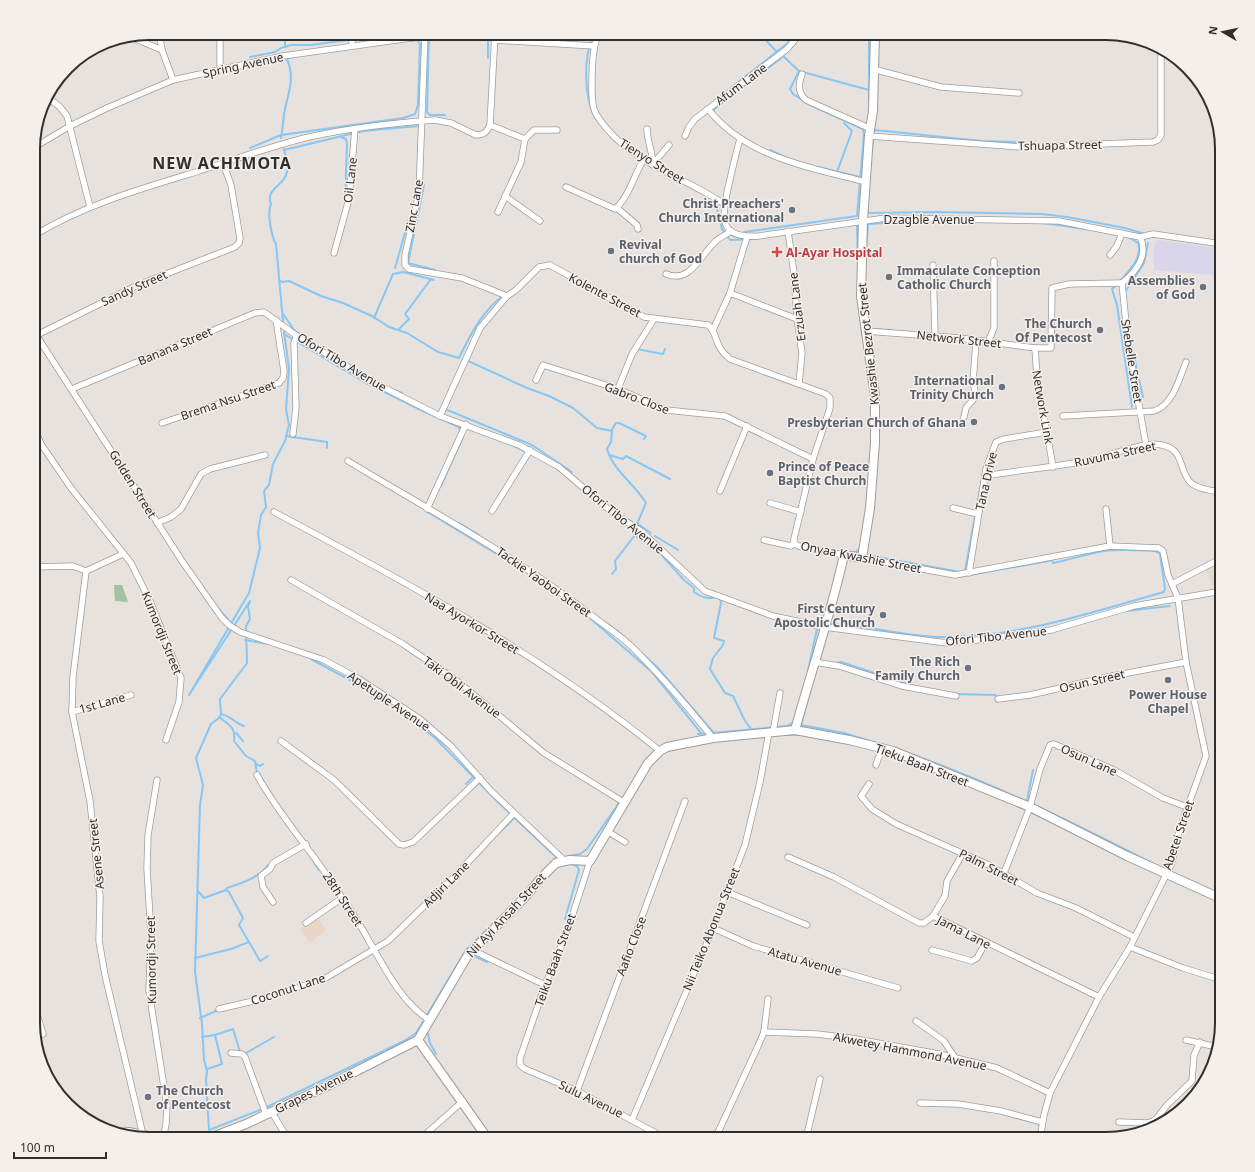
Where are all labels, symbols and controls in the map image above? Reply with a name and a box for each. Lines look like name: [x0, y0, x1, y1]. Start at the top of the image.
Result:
north arrow: [1203, 12, 1243, 52]
text: N: [1205, 25, 1221, 36]
street label: Spring Avenue: [201, 48, 285, 82]
street label: Afum Lane: [712, 59, 771, 109]
street label: Tienyo Street: [616, 134, 688, 188]
street label: Tshuapa Street: [1018, 136, 1103, 154]
district label: NEW ACHIMOTA: [152, 152, 292, 174]
street label: Oil Lane: [339, 156, 361, 204]
street label: Zinc Lane: [401, 178, 427, 234]
place label: Christ Preachers' Church International: [658, 195, 784, 226]
marker: Christ Preachers' Church International: [787, 205, 797, 215]
street label: Dzagble Avenue: [883, 211, 975, 228]
place label: Revival church of God: [619, 236, 702, 267]
place label: Al-Ayar Hospital: [786, 244, 882, 261]
marker: Revival church of God: [606, 246, 616, 256]
marker: Al-Ayar Hospital: [771, 246, 783, 258]
place label: Immaculate Conception Catholic Church: [897, 262, 1041, 293]
street label: Sandy Street: [98, 266, 170, 310]
street label: Kolente Street: [566, 269, 645, 322]
street label: Erzuah Lane: [784, 271, 810, 342]
marker: Immaculate Conception Catholic Church: [884, 272, 894, 282]
place label: Assemblies of God: [1128, 272, 1195, 303]
street label: Kwashie Bezrot Street: [853, 281, 883, 406]
marker: Assemblies of God: [1198, 282, 1208, 292]
place label: The Church Of Pentecost: [1015, 315, 1092, 346]
street label: Shebelle Street: [1117, 318, 1147, 405]
street label: Banana Street: [135, 322, 216, 369]
marker: The Church Of Pentecost: [1095, 325, 1105, 335]
street label: Network Street: [916, 326, 1003, 352]
street label: Ofori Tibo Avenue: [294, 329, 390, 396]
street label: Network Link: [1028, 369, 1058, 446]
place label: International Trinity Church: [910, 372, 994, 403]
street label: Brema Nsu Street: [178, 376, 278, 424]
street label: Gabro Close: [602, 378, 672, 418]
marker: International Trinity Church: [997, 382, 1007, 392]
place label: Presbyterian Church of Ghana: [787, 414, 966, 431]
marker: Presbyterian Church of Ghana: [969, 417, 979, 427]
street label: Ruvuma Street: [1073, 437, 1158, 471]
street label: Golden Street: [105, 447, 161, 522]
street label: Tana Drive: [971, 450, 1001, 512]
place label: Prince of Peace Baptist Church: [778, 458, 869, 489]
marker: Prince of Peace Baptist Church: [765, 468, 775, 478]
street label: Ofori Tibo Avenue: [578, 480, 668, 558]
street label: Onyaa Kwashie Street: [799, 537, 924, 577]
street label: Tackie Yaoboi Street: [493, 543, 595, 622]
street label: Naa Ayorkor Street: [422, 588, 523, 658]
street label: Kumordji Street: [138, 589, 187, 678]
place label: First Century Apostolic Church: [774, 600, 875, 631]
marker: First Century Apostolic Church: [878, 610, 888, 620]
street label: Ofori Tibo Avenue: [945, 622, 1048, 650]
street label: Taki Obli Avenue: [420, 652, 505, 722]
place label: The Rich Family Church: [875, 653, 960, 684]
marker: The Rich Family Church: [963, 663, 973, 673]
street label: Osun Street: [1058, 665, 1127, 697]
street label: Apetuple Avenue: [344, 667, 434, 735]
marker: Power House Chapel: [1163, 675, 1173, 685]
place label: Power House Chapel: [1129, 686, 1207, 717]
street label: 1st Lane: [77, 688, 127, 718]
street label: Tieku Baah Street: [873, 739, 972, 791]
street label: Osun Lane: [1058, 740, 1120, 780]
street label: Abetei Street: [1158, 797, 1198, 872]
street label: Asene Street: [84, 817, 108, 890]
street label: Palm Street: [956, 845, 1022, 890]
street label: Adjiri Lane: [419, 857, 473, 911]
street label: Nii Teiko Abonua Street: [679, 864, 744, 993]
street label: 28th Street: [319, 868, 367, 930]
street label: Nii Ayi Ansah Street: [462, 868, 550, 961]
street label: Teiku Baah Street: [530, 910, 580, 1009]
street label: Jama Lane: [933, 911, 994, 953]
street label: Aafio Close: [612, 914, 650, 978]
street label: Kumordji Street: [142, 915, 160, 1004]
street label: Atatu Avenue: [766, 942, 844, 980]
street label: Coconut Lane: [249, 969, 328, 1009]
street label: Akwetey Hammond Avenue: [832, 1028, 988, 1074]
street label: Grapes Avenue: [272, 1065, 356, 1117]
street label: Sulu Avenue: [556, 1076, 626, 1122]
place label: The Church of Pentecost: [156, 1082, 231, 1113]
marker: The Church of Pentecost: [143, 1092, 153, 1102]
scale bar: [14, 1134, 106, 1160]
text: 100 m: [20, 1139, 55, 1156]

